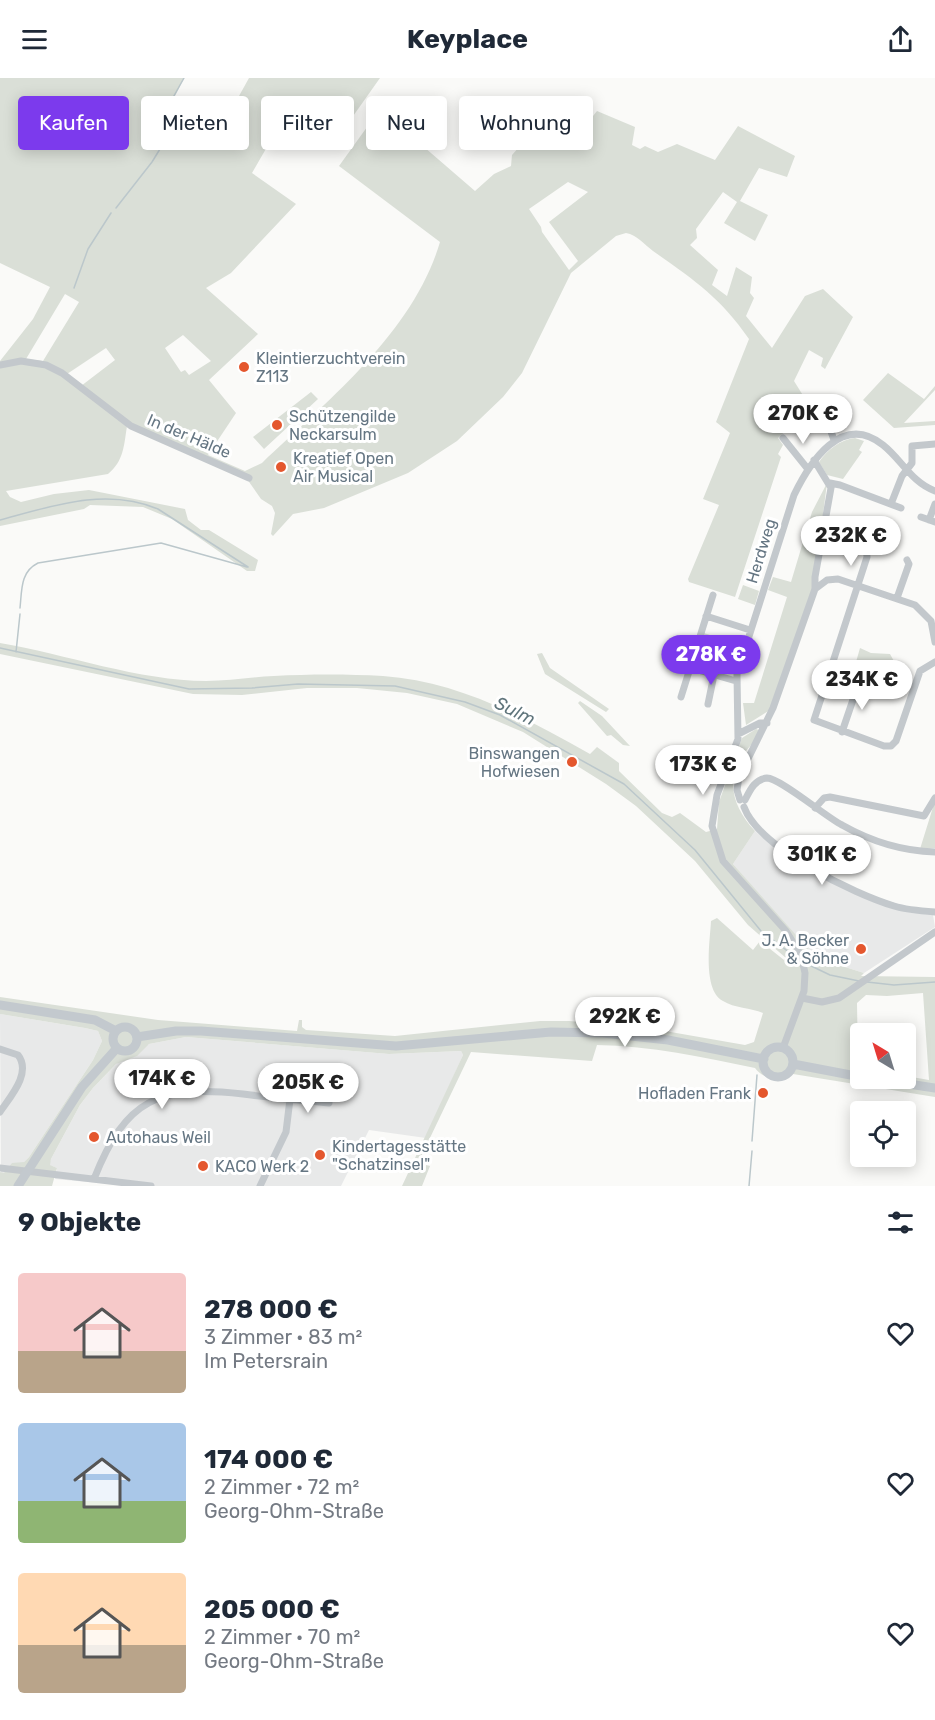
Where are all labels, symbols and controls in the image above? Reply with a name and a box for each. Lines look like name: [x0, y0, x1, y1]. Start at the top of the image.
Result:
icon: menu: [18, 23, 51, 56]
text: Keyplace: [407, 23, 528, 55]
icon: share: [884, 23, 917, 56]
chip: Kaufen: [18, 96, 129, 150]
chip: Mieten: [141, 96, 249, 150]
chip: Filter: [261, 96, 354, 150]
chip: Neu: [366, 96, 447, 150]
chip: Wohnung: [459, 96, 593, 150]
place label: Kleintierzuchtverein Z113: [256, 349, 406, 386]
marker: Kleintierzuchtverein Z113: [237, 360, 251, 374]
pin: 270K €: [754, 394, 852, 445]
text: 270K €: [767, 401, 839, 425]
place label: Schützengilde Neckarsulm: [289, 407, 396, 444]
street label: In der Hälde: [144, 410, 234, 462]
marker: Schützengilde Neckarsulm: [270, 418, 284, 432]
place label: Kreatief Open Air Musical: [293, 449, 394, 486]
marker: Kreatief Open Air Musical: [274, 460, 288, 474]
street label: Herdweg: [742, 516, 780, 586]
pin: 232K €: [802, 516, 900, 567]
text: 232K €: [815, 523, 887, 547]
pin: 278K €: [662, 635, 760, 686]
text: 278K €: [675, 642, 747, 666]
pin: 234K €: [813, 660, 911, 711]
text: 234K €: [826, 667, 898, 691]
water label: Sulm: [491, 692, 539, 730]
place label: Binswangen Hofwiesen: [468, 744, 560, 781]
pin: 173K €: [654, 745, 752, 796]
text: 173K €: [669, 752, 737, 776]
marker: Binswangen Hofwiesen: [565, 755, 579, 769]
pin: 301K €: [773, 835, 871, 886]
text: 301K €: [787, 842, 857, 866]
place label: J. A. Becker & Söhne: [762, 931, 849, 968]
marker: J. A. Becker & Söhne: [854, 942, 868, 956]
pin: 292K €: [576, 997, 674, 1048]
text: 292K €: [589, 1004, 661, 1028]
north arrow: [850, 1023, 916, 1089]
map controls: [850, 1023, 916, 1167]
pin: 174K €: [113, 1059, 211, 1110]
pin: 205K €: [259, 1063, 357, 1114]
text: 174K €: [128, 1066, 196, 1090]
text: 205K €: [272, 1070, 344, 1094]
place label: Hofladen Frank: [638, 1084, 752, 1103]
marker: Hofladen Frank: [756, 1086, 770, 1100]
button: locate: [850, 1101, 916, 1167]
place label: Autohaus Weil: [106, 1128, 211, 1147]
marker: Autohaus Weil: [87, 1130, 101, 1144]
place label: Kindertagesstätte "Schatzinsel": [332, 1137, 466, 1174]
marker: Kindertagesstätte "Schatzinsel": [313, 1148, 327, 1162]
place label: KACO Werk 2: [215, 1157, 309, 1176]
marker: KACO Werk 2: [196, 1159, 210, 1173]
icon: filters: [884, 1206, 917, 1239]
text: 9 Objekte: [18, 1207, 141, 1238]
text: 278 000 €: [204, 1294, 338, 1325]
icon: home: [66, 1297, 138, 1369]
icon: heart: [884, 1317, 917, 1350]
text: 3 Zimmer · 83 m²: [204, 1325, 362, 1349]
text: Im Petersrain: [204, 1349, 328, 1373]
text: 174 000 €: [204, 1444, 333, 1475]
icon: home: [66, 1447, 138, 1519]
icon: heart: [884, 1467, 917, 1500]
text: 2 Zimmer · 72 m²: [204, 1475, 359, 1499]
text: Georg-Ohm-Straße: [204, 1499, 384, 1523]
text: 205 000 €: [204, 1594, 340, 1625]
icon: home: [66, 1597, 138, 1669]
icon: heart: [884, 1617, 917, 1650]
text: 2 Zimmer · 70 m²: [204, 1625, 360, 1649]
text: Georg-Ohm-Straße: [204, 1649, 384, 1673]

